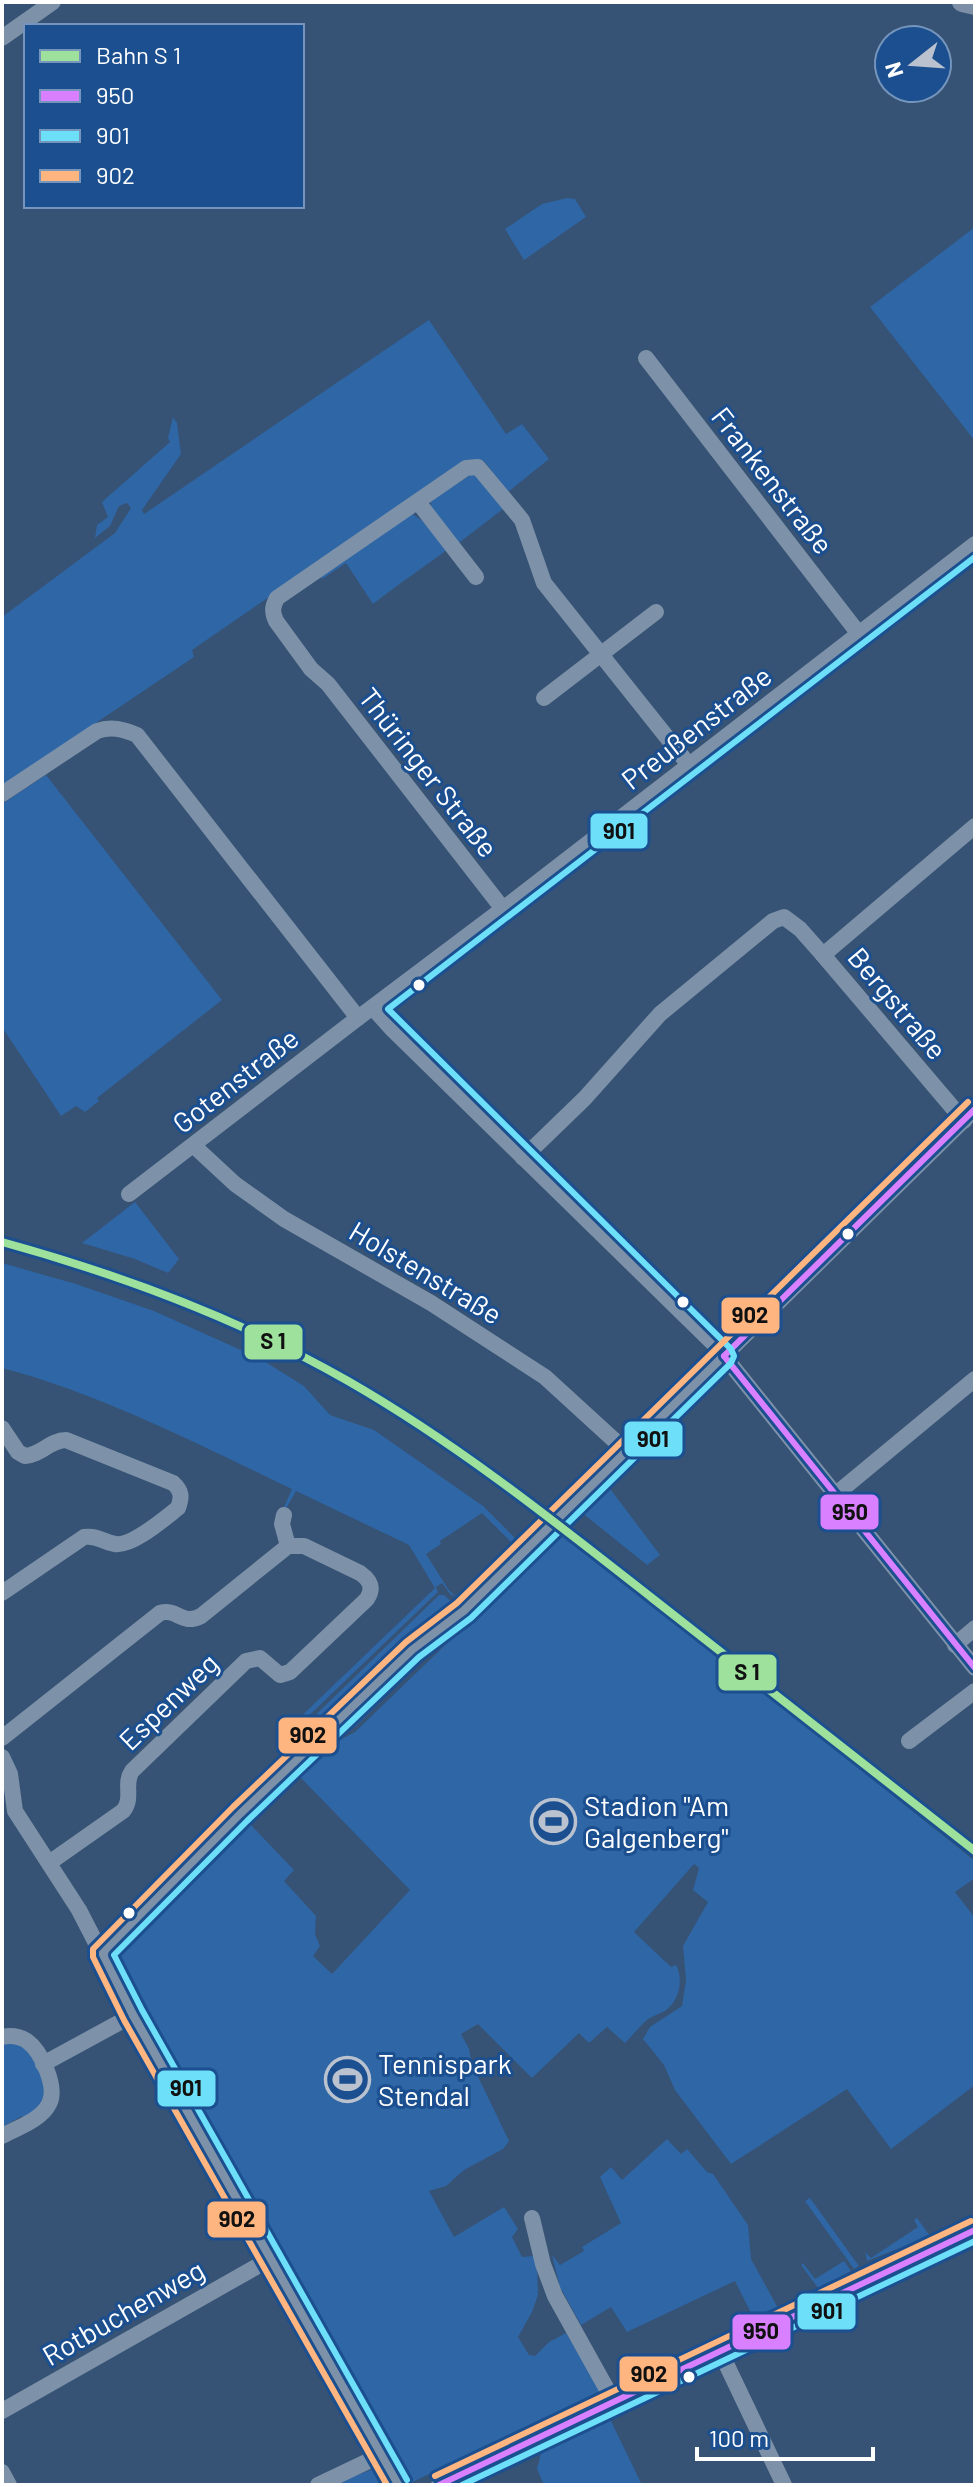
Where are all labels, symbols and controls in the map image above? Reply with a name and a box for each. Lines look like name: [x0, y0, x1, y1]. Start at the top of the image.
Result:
legend: [24, 24, 304, 208]
north arrow: [873, 24, 953, 104]
text: Bahn S 1: [96, 40, 181, 69]
text: N: [878, 59, 907, 81]
text: 950: [96, 80, 134, 109]
text: 901: [96, 120, 130, 149]
text: 902: [96, 160, 135, 189]
street label: Frankenstraße: [705, 400, 841, 560]
street label: Preußenstraße: [614, 658, 778, 796]
street label: Thüringer Straße: [352, 680, 506, 864]
line badge: 901: [589, 812, 649, 850]
text: 901: [603, 817, 635, 843]
street label: Bergstraße: [841, 940, 955, 1066]
unlabelled marker: [411, 977, 427, 993]
street label: Gotenstraße: [165, 1020, 305, 1140]
street label: Holstenstraße: [344, 1213, 508, 1331]
unlabelled marker: [840, 1226, 856, 1242]
unlabelled marker: [675, 1294, 691, 1310]
line badge: 902: [720, 1296, 781, 1335]
text: 902: [732, 1301, 768, 1327]
line badge: S 1: [243, 1323, 304, 1361]
text: S 1: [260, 1327, 286, 1353]
line badge: 901: [623, 1420, 684, 1458]
text: 901: [637, 1425, 669, 1451]
line badge: 950: [819, 1493, 880, 1531]
text: 950: [832, 1498, 868, 1524]
street label: Espenweg: [111, 1645, 225, 1757]
line badge: S 1: [717, 1653, 778, 1692]
text: S 1: [734, 1658, 760, 1684]
line badge: 902: [277, 1716, 338, 1755]
text: 902: [290, 1721, 326, 1747]
place label: Stadion "Am Galgenberg": [584, 1788, 729, 1854]
sports icon: Stadion "Am Galgenberg": [529, 1797, 577, 1845]
unlabelled marker: [121, 1905, 137, 1921]
place label: Tennispark Stendal: [378, 2046, 512, 2112]
sports icon: Tennispark Stendal: [323, 2055, 371, 2103]
line badge: 901: [156, 2069, 217, 2108]
text: 901: [170, 2074, 202, 2100]
line badge: 902: [206, 2200, 267, 2239]
text: 902: [219, 2205, 255, 2231]
street label: Rotbuchenweg: [36, 2252, 210, 2372]
line badge: 901: [796, 2292, 857, 2331]
text: 901: [811, 2297, 843, 2323]
line badge: 950: [731, 2313, 792, 2351]
text: 950: [743, 2317, 779, 2343]
line badge: 902: [618, 2355, 679, 2393]
text: 902: [631, 2360, 667, 2386]
unlabelled marker: [681, 2369, 697, 2385]
scale bar: [697, 2411, 873, 2461]
text: 100 m: [709, 2423, 769, 2452]

